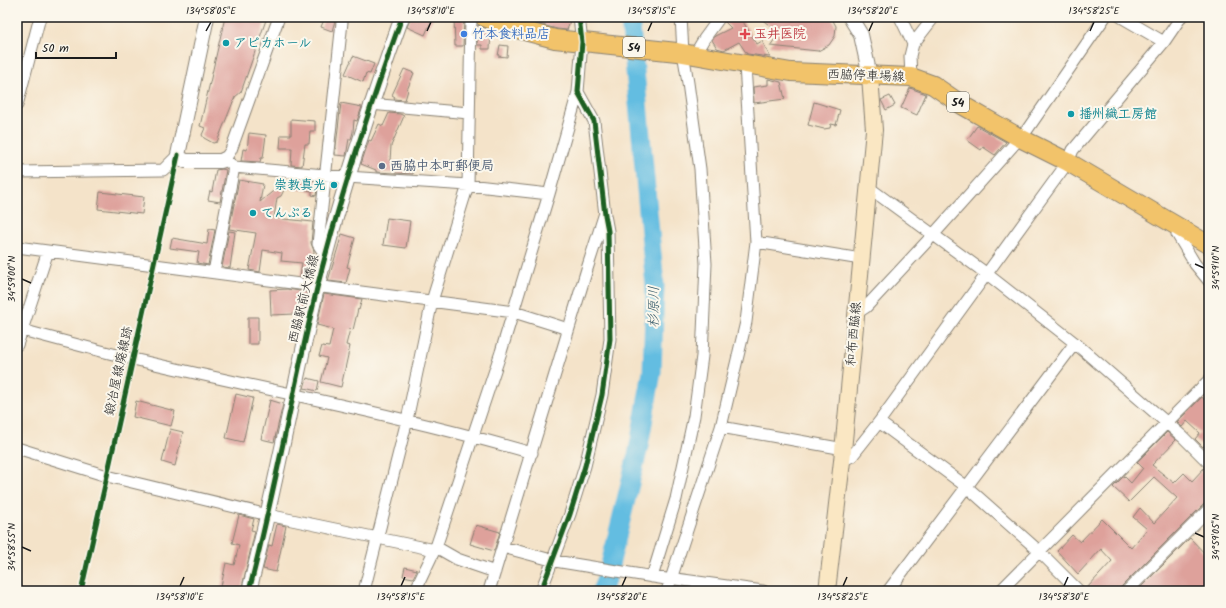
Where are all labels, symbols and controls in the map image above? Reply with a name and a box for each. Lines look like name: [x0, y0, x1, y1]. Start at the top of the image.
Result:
text: 134°58'05"E: [186, 3, 237, 19]
text: 134°58'10"E: [407, 3, 456, 19]
text: 134°58'15"E: [628, 3, 677, 19]
text: 134°58'20"E: [848, 3, 899, 19]
text: 134°58'25"E: [1069, 3, 1121, 19]
place label: 竹本食料品店: [472, 24, 550, 45]
place label: 玉井医院: [754, 24, 806, 45]
marker: 玉井医院: [739, 28, 751, 40]
marker: 竹本食料品店: [459, 29, 469, 39]
place label: アピカホール: [234, 33, 311, 54]
scale bar: [36, 34, 116, 60]
road number: 54: [623, 37, 645, 57]
marker: アピカホール: [221, 38, 231, 48]
text: 50 m: [42, 39, 69, 58]
street label: 西脇停車場線: [827, 64, 906, 88]
road number: 54: [947, 92, 969, 112]
place label: 播州織工房館: [1079, 104, 1157, 125]
marker: 播州織工房館: [1066, 109, 1076, 119]
place label: 西脇中本町郵便局: [390, 156, 494, 177]
marker: 西脇中本町郵便局: [377, 161, 387, 171]
place label: 崇教真光: [274, 175, 326, 196]
marker: 崇教真光: [329, 180, 339, 190]
place label: てんぷる: [261, 203, 313, 224]
marker: てんぷる: [248, 208, 258, 218]
text: 34°59'10"N: [1208, 246, 1224, 290]
street label: 西脇駅前大橋線: [283, 251, 325, 346]
text: 34°59'00"N: [4, 256, 20, 302]
water label: 杉原川: [643, 286, 665, 328]
street label: 和布西脇線: [841, 300, 867, 367]
street label: 鍛冶屋線廃線跡: [99, 324, 139, 418]
text: 34°59'05"N: [1208, 513, 1224, 560]
text: 34°58'55"N: [4, 523, 20, 571]
text: 134°58'10"E: [156, 589, 205, 605]
text: 134°58'15"E: [377, 589, 426, 605]
text: 134°58'20"E: [597, 589, 648, 605]
text: 134°58'25"E: [818, 589, 870, 605]
text: 134°58'30"E: [1039, 589, 1090, 605]

